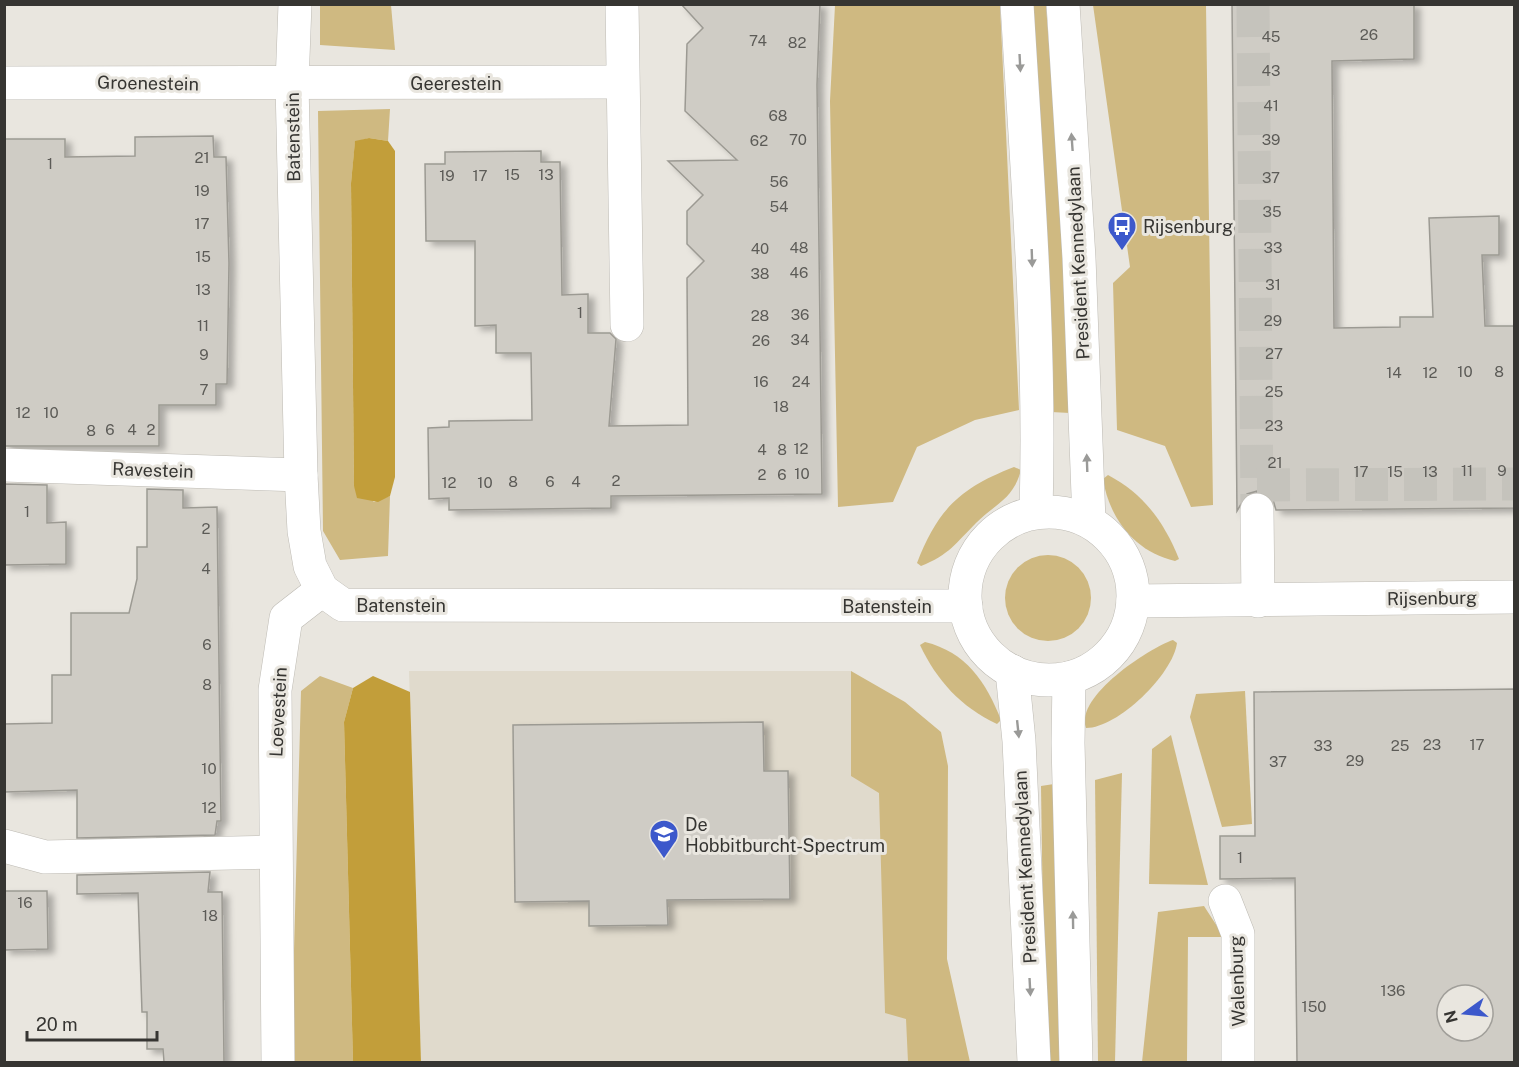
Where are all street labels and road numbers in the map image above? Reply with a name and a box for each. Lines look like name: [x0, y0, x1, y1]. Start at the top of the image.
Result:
street label: Groenestein: [97, 72, 199, 94]
street label: Geerestein: [410, 73, 502, 94]
street label: Batenstein: [282, 92, 304, 182]
street label: President Kennedylaan: [1062, 166, 1094, 360]
street label: Ravestein: [112, 458, 194, 482]
street label: Rijsenburg: [1387, 587, 1477, 609]
street label: Batenstein: [356, 595, 446, 616]
street label: Batenstein: [842, 596, 932, 617]
street label: Loevestein: [265, 666, 291, 758]
street label: President Kennedylaan: [1009, 770, 1041, 964]
street label: Walenburg: [1225, 935, 1249, 1027]

